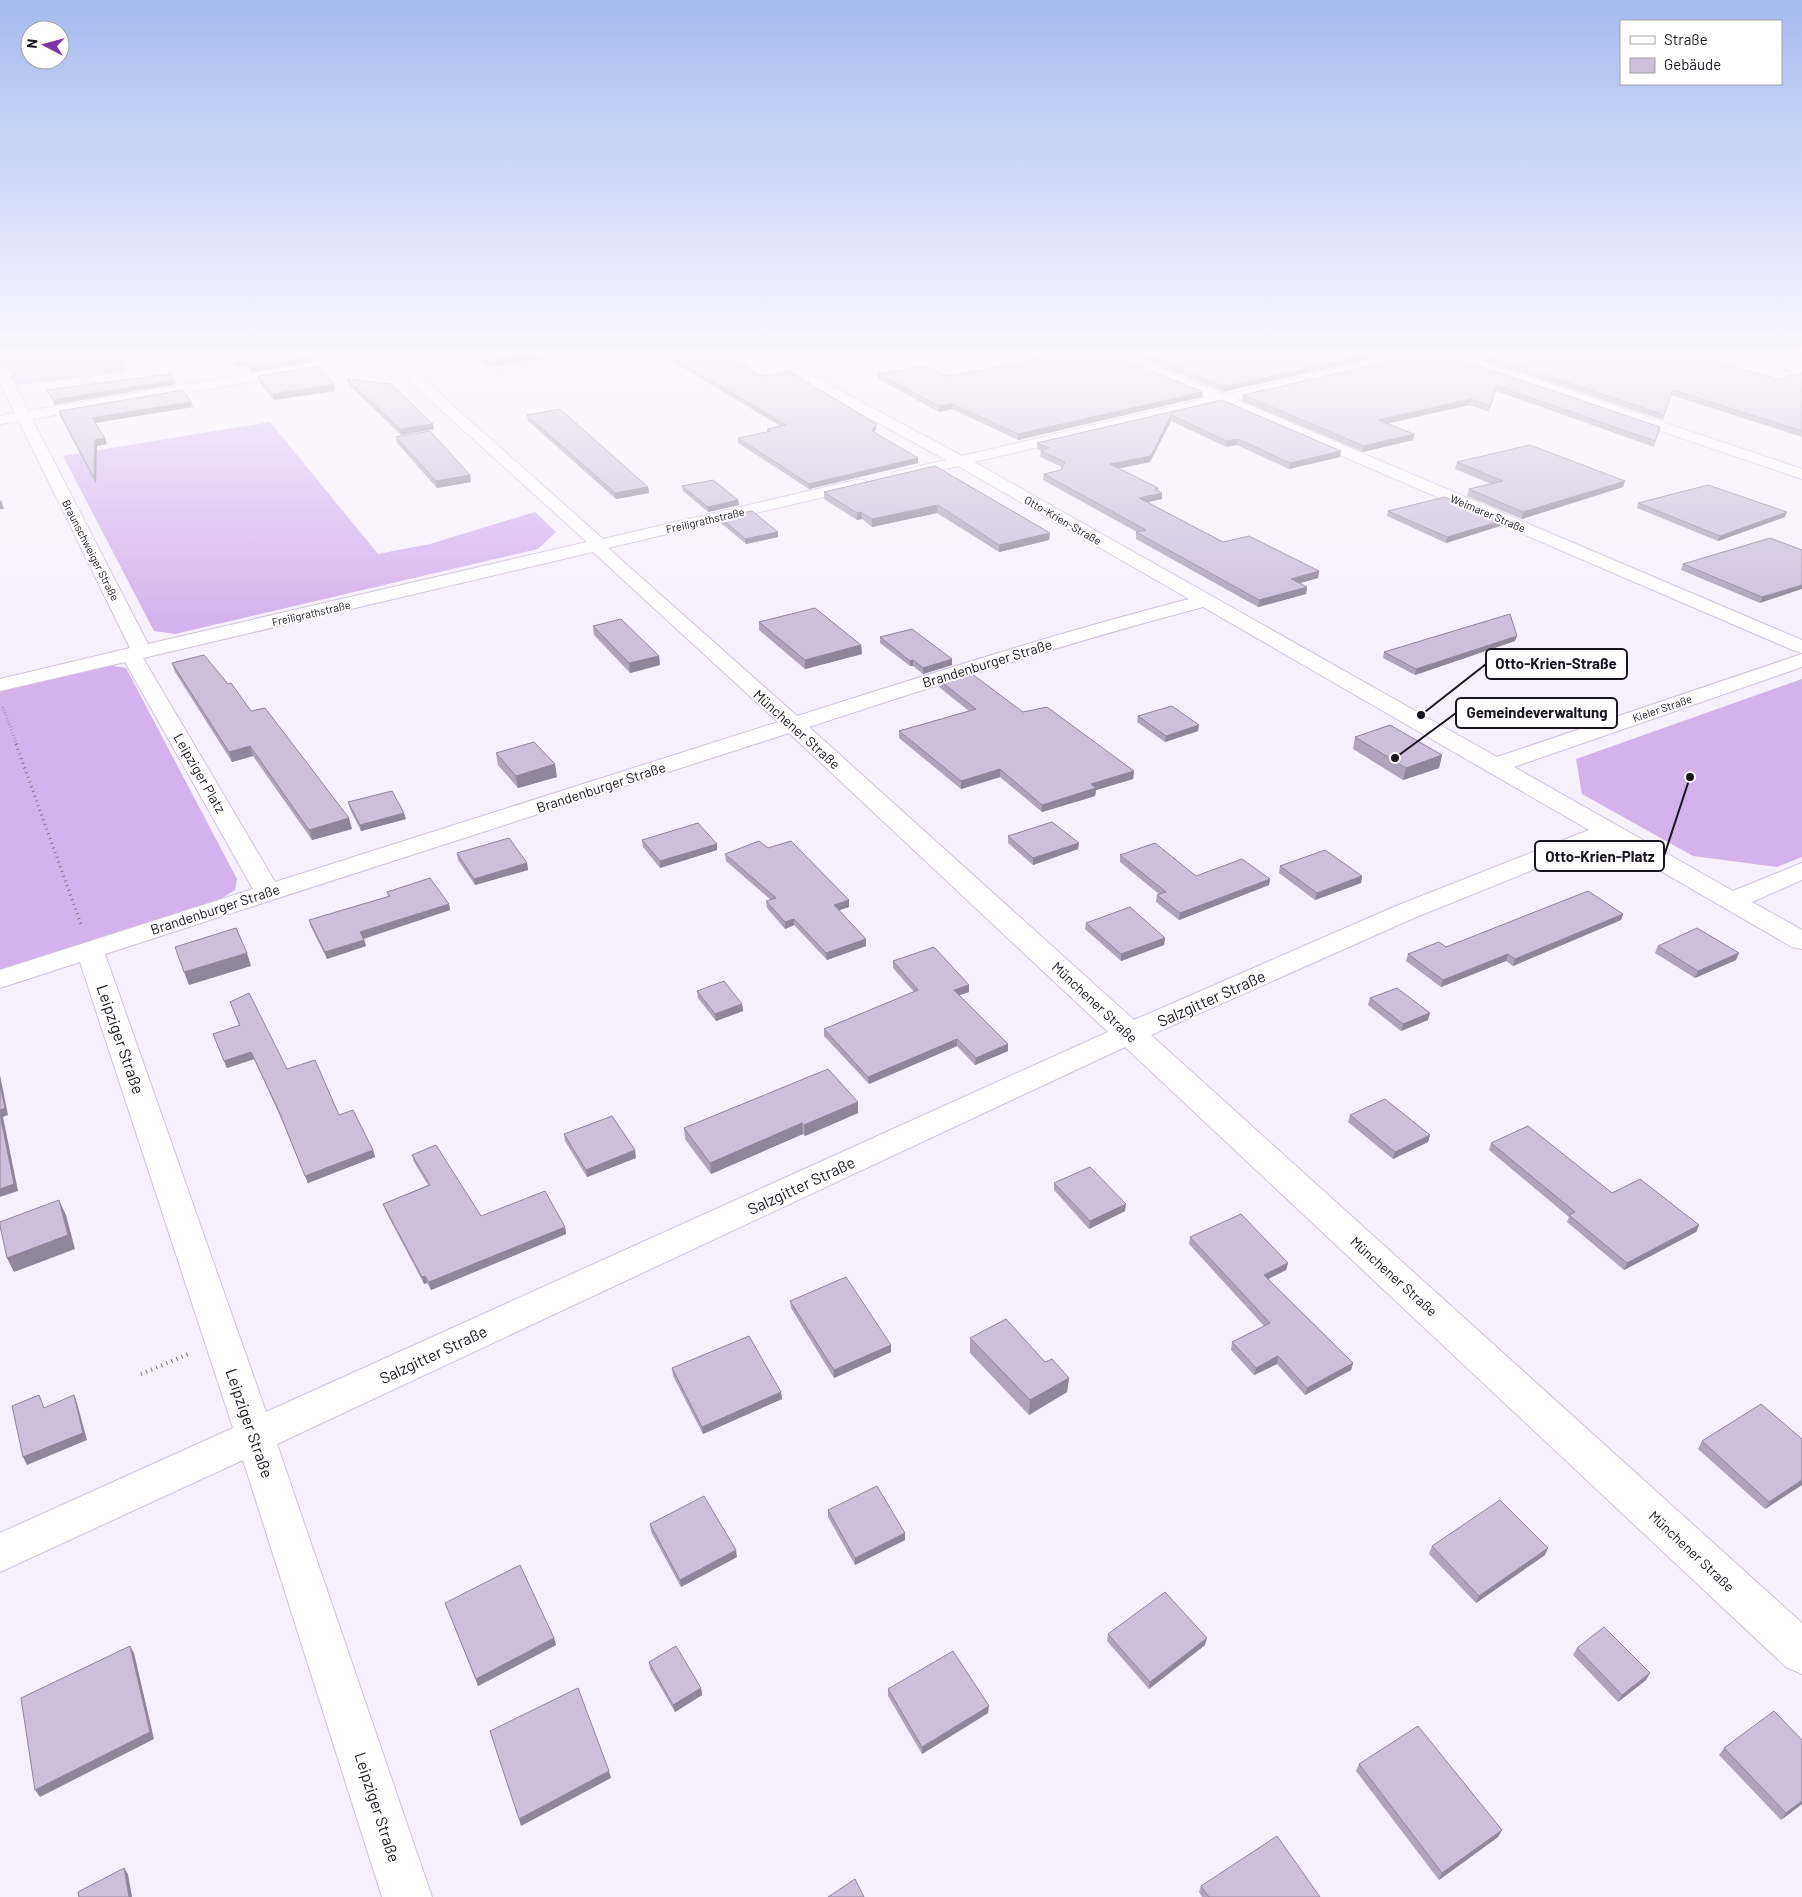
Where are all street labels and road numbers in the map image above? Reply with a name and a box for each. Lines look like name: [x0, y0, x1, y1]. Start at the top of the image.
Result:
street label: Weimarer Straße: [1448, 491, 1528, 535]
street label: Otto-Krien-Straße: [1022, 493, 1104, 547]
street label: Braunschweiger Straße: [60, 497, 122, 603]
street label: Freiligrathstraße: [664, 505, 746, 535]
street label: Freiligrathstraße: [270, 598, 352, 628]
street label: Brandenburger Straße: [920, 635, 1054, 691]
street label: Münchener Straße: [750, 686, 844, 772]
street label: Kieler Straße: [1631, 692, 1694, 724]
street label: Leipziger Platz: [170, 730, 230, 816]
street label: Brandenburger Straße: [534, 758, 668, 816]
street label: Brandenburger Straße: [148, 880, 282, 938]
street label: Münchener Straße: [1049, 958, 1141, 1046]
street label: Salzgitter Straße: [1154, 966, 1268, 1030]
street label: Leipziger Straße: [93, 982, 149, 1096]
street label: Salzgitter Straße: [744, 1152, 858, 1218]
street label: Münchener Straße: [1347, 1233, 1441, 1319]
street label: Salzgitter Straße: [376, 1321, 490, 1387]
street label: Leipziger Straße: [222, 1366, 278, 1480]
street label: Münchener Straße: [1646, 1507, 1738, 1595]
street label: Leipziger Straße: [351, 1750, 405, 1864]

